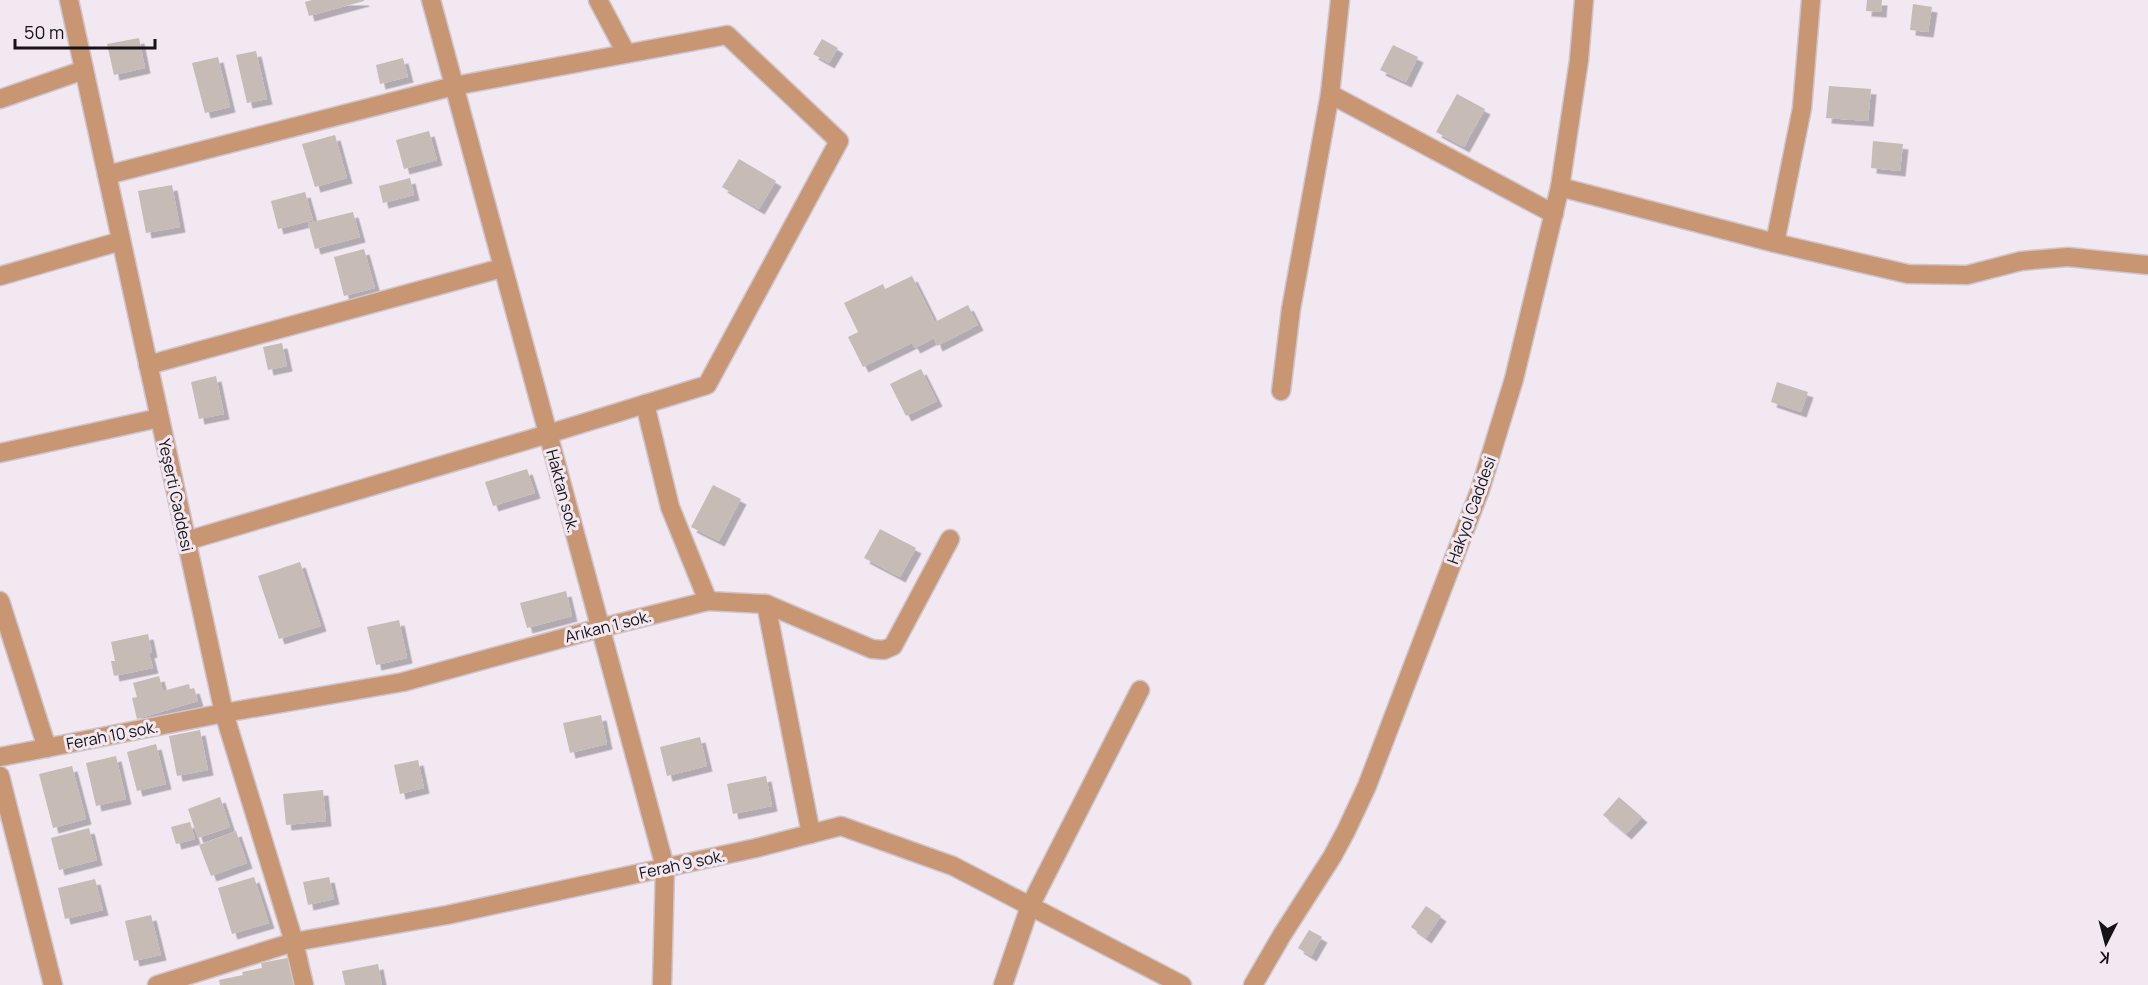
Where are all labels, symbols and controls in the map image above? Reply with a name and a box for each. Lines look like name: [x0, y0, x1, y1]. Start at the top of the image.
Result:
scale bar: [15, 12, 154, 50]
text: 50 m: [24, 20, 64, 44]
street label: Yeşerti Caddesi: [153, 437, 199, 553]
street label: Haktan sok.: [541, 447, 585, 535]
street label: Hakyol Caddesi: [1441, 453, 1501, 567]
street label: Arıkan 1 sok.: [562, 605, 654, 647]
street label: Ferah 10 sok.: [64, 715, 160, 755]
street label: Ferah 9 sok.: [637, 844, 727, 884]
north arrow: [2076, 913, 2136, 973]
text: K: [2097, 946, 2111, 969]

